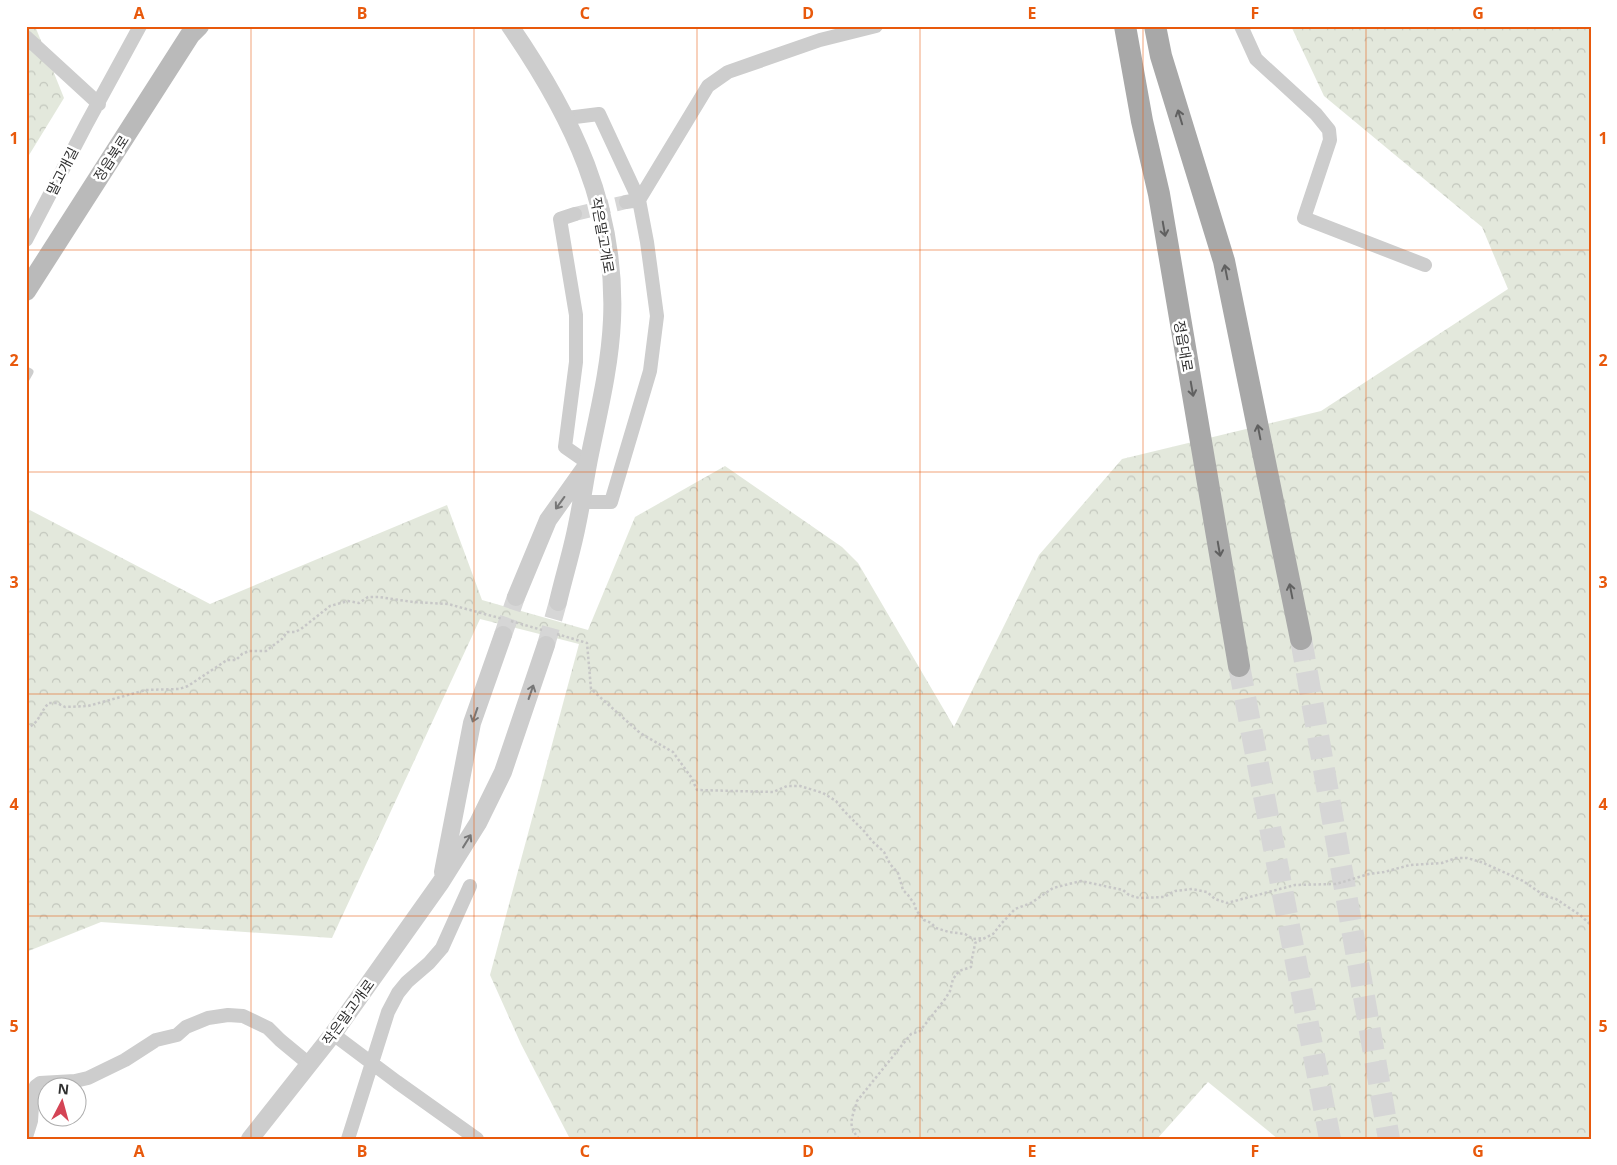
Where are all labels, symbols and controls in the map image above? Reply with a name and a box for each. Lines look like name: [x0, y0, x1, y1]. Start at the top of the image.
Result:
text: A: [133, 2, 145, 24]
text: B: [357, 2, 367, 24]
text: C: [580, 2, 590, 24]
text: D: [802, 2, 814, 24]
text: E: [1028, 2, 1037, 24]
text: F: [1251, 2, 1259, 24]
text: G: [1472, 2, 1484, 24]
one-way arrow: [1175, 109, 1185, 125]
text: 1: [9, 127, 19, 149]
text: 1: [1598, 127, 1608, 149]
street label: 정읍북로: [89, 131, 133, 185]
street label: 말고개길: [42, 144, 82, 198]
street label: 작은말고개로: [587, 195, 619, 275]
one-way arrow: [1160, 220, 1170, 236]
one-way arrow: [1221, 265, 1231, 281]
street label: 정읍대로: [1170, 319, 1198, 373]
text: 2: [9, 349, 19, 371]
text: 2: [1598, 349, 1608, 371]
one-way arrow: [1187, 381, 1197, 397]
one-way arrow: [1253, 424, 1263, 440]
one-way arrow: [555, 496, 565, 510]
one-way arrow: [1214, 541, 1224, 557]
text: 3: [9, 571, 19, 593]
text: 3: [1598, 571, 1608, 593]
one-way arrow: [1286, 583, 1295, 599]
one-way arrow: [526, 684, 536, 700]
one-way arrow: [470, 706, 479, 722]
text: 4: [9, 793, 19, 815]
text: 4: [1598, 793, 1608, 815]
one-way arrow: [463, 834, 473, 848]
street label: 작은말고개로: [318, 975, 378, 1049]
text: 5: [9, 1015, 19, 1037]
text: 5: [1598, 1015, 1608, 1037]
north arrow: [38, 1078, 88, 1128]
text: N: [57, 1079, 70, 1099]
text: A: [133, 1140, 145, 1162]
text: B: [357, 1140, 367, 1162]
text: C: [580, 1140, 590, 1162]
text: D: [802, 1140, 814, 1162]
text: E: [1028, 1140, 1037, 1162]
text: F: [1251, 1140, 1259, 1162]
text: G: [1472, 1140, 1484, 1162]

